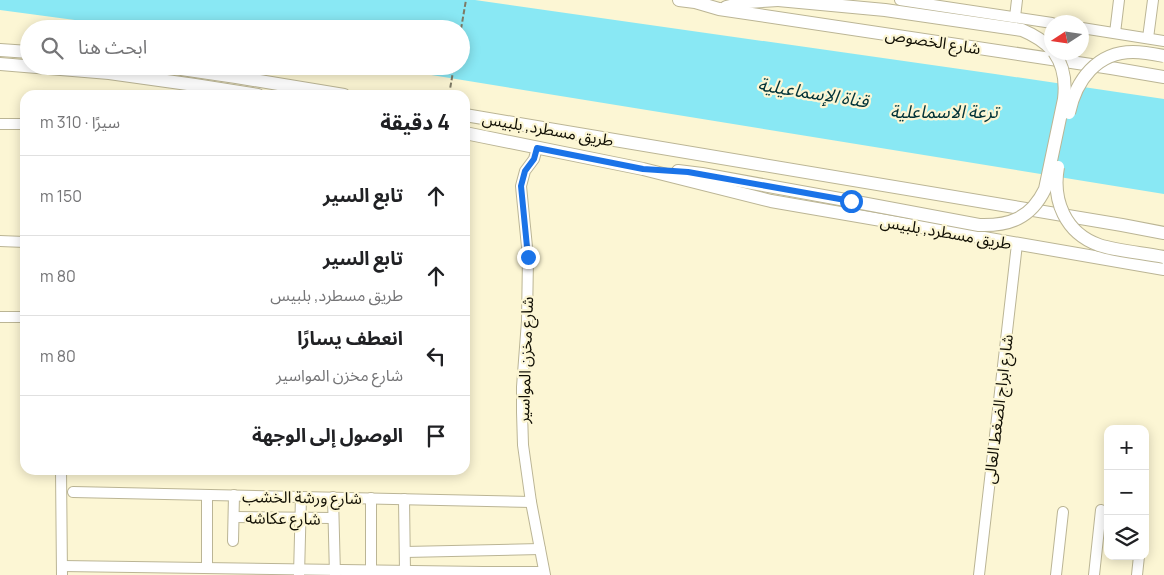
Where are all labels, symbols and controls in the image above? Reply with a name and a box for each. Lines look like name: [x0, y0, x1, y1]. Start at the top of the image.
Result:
north arrow: [1044, 15, 1089, 60]
search box: [20, 20, 470, 75]
street label: شارع الخصوص: [883, 23, 982, 61]
icon: search: [38, 34, 66, 62]
text: ابحث هنا: [78, 34, 147, 60]
water label: قناة الإسماعيلية: [756, 71, 871, 114]
water label: ترعة الاسماعلية: [890, 99, 1001, 123]
street label: طريق مسطرد, بلبيس: [481, 107, 615, 151]
text: 4 دقيقة: [380, 108, 450, 136]
text: سيرًا · 310 m: [40, 111, 120, 133]
text: تابع السير: [323, 182, 403, 208]
icon: ahead: [422, 182, 450, 210]
text: 150 m: [40, 185, 82, 207]
route start: [840, 190, 863, 213]
street label: طريق مسطرد, بلبيس: [879, 210, 1013, 254]
text: تابع السير: [323, 245, 403, 271]
route end: [517, 246, 540, 269]
icon: ahead: [422, 262, 450, 290]
text: 80 m: [40, 265, 76, 287]
text: طريق مسطرد, بلبيس: [270, 284, 403, 306]
street label: شارع مخزن المواسير: [512, 296, 540, 425]
text: انعطف يسارًا: [297, 325, 403, 351]
street label: شارع ابراج الضغط العالى: [978, 333, 1020, 485]
icon: left: [422, 342, 450, 370]
text: 80 m: [40, 345, 76, 367]
text: شارع مخزن المواسير: [276, 364, 403, 386]
text: الوصول إلى الوجهة: [252, 422, 403, 448]
icon: arrive: [422, 422, 450, 450]
map controls: [1104, 425, 1149, 560]
button: +: [1104, 425, 1149, 470]
button: −: [1104, 470, 1149, 515]
street label: شارع ورشة الخشب: [242, 485, 362, 511]
street label: شارع عكاشه: [245, 506, 321, 532]
button: layers: [1104, 515, 1149, 560]

